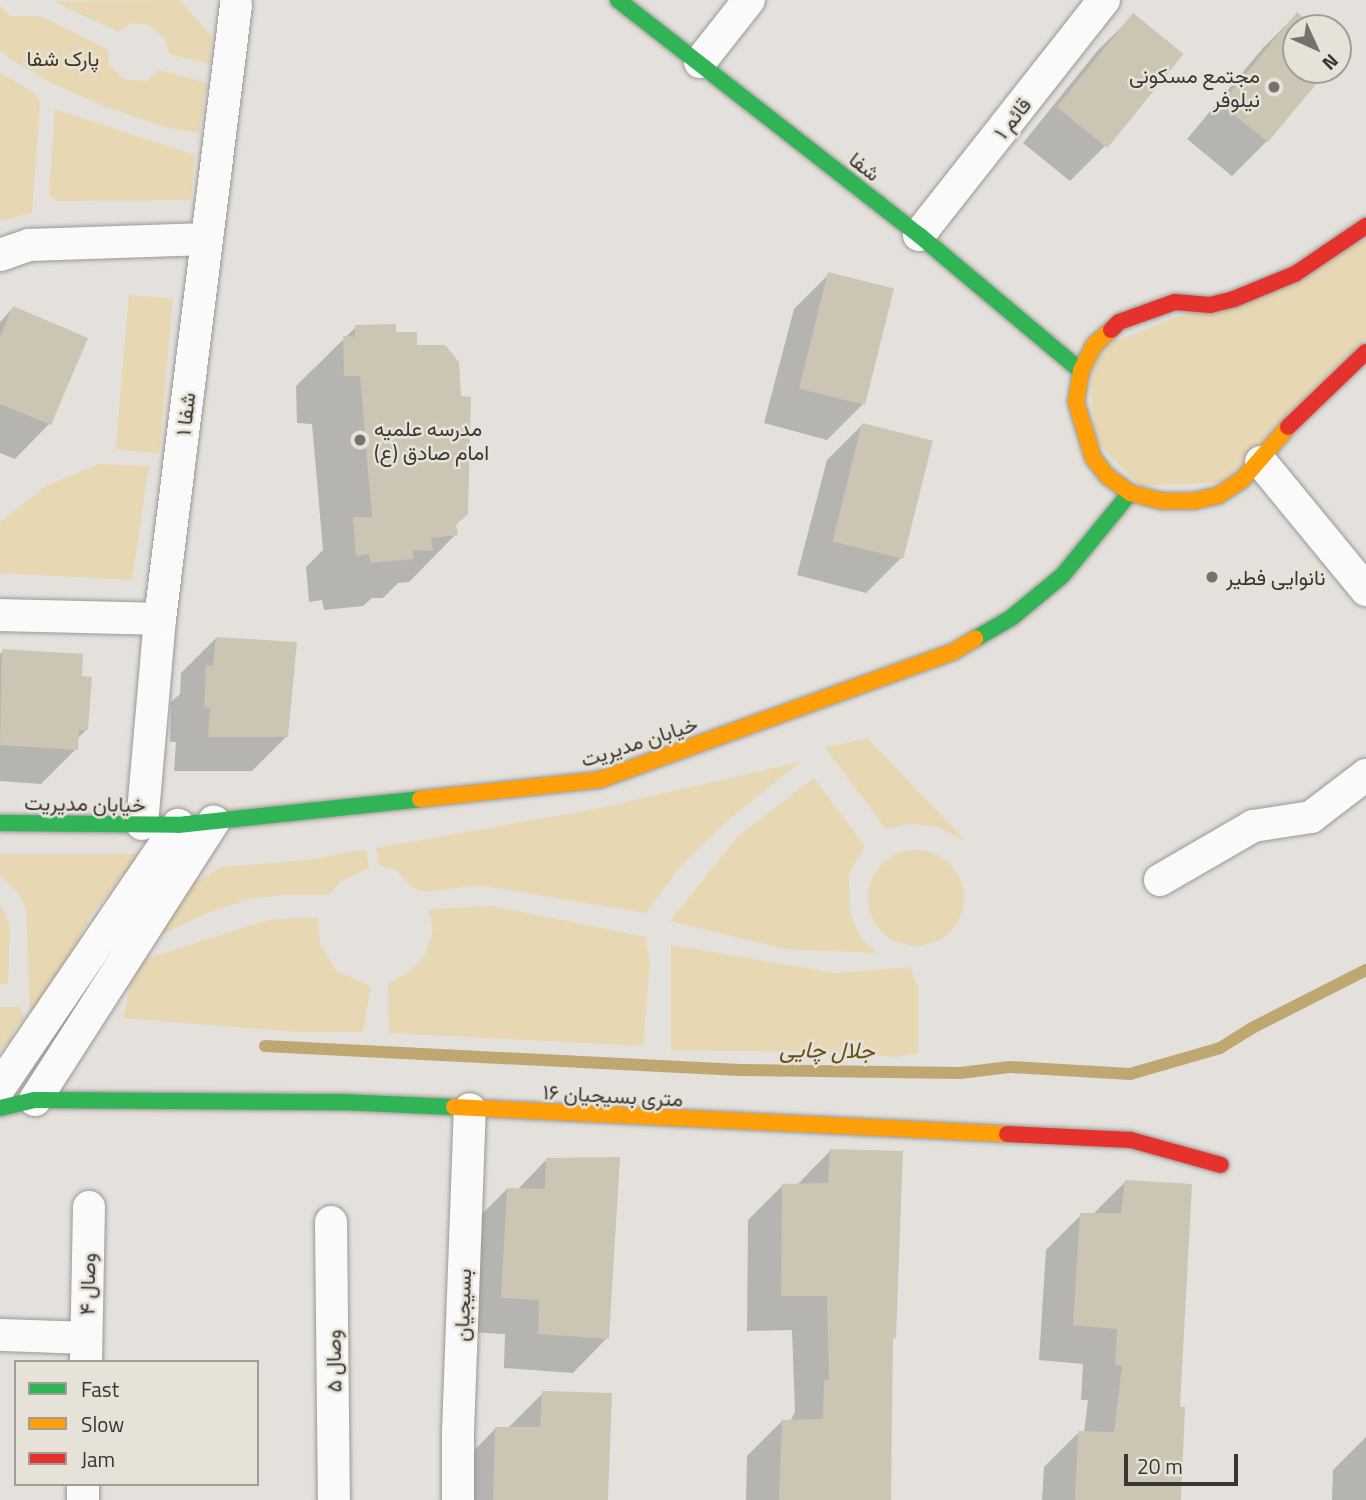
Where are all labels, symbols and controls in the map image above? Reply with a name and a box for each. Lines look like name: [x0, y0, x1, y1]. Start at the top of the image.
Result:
north arrow: [1282, 14, 1352, 84]
park label: پارک شفا: [27, 45, 99, 71]
text: N: [1316, 48, 1346, 78]
place label: مجتمع مسکونی نیلوفر: [1129, 62, 1260, 112]
marker: مجتمع مسکونی نیلوفر: [1266, 79, 1282, 95]
street label: قائم ۱: [988, 92, 1036, 144]
street label: شفا: [844, 146, 886, 186]
street label: شفا ۱: [170, 391, 200, 437]
place label: مدرسه علمیه امام صادق (ع): [374, 415, 489, 465]
marker: مدرسه علمیه امام صادق (ع): [352, 432, 368, 448]
place label: نانوایی فطیر: [1226, 564, 1326, 590]
marker: نانوایی فطیر: [1204, 569, 1220, 585]
street label: خیابان مدیریت: [577, 710, 701, 772]
street label: خیابان مدیریت: [24, 789, 146, 817]
water label: جلال چایی: [779, 1035, 875, 1065]
street label: ۱۶ متری بسیجیان: [542, 1079, 684, 1111]
street label: وصال ۴: [74, 1253, 100, 1315]
street label: بسیجیان: [448, 1268, 476, 1342]
street label: وصال ۵: [320, 1329, 346, 1393]
legend: [14, 1360, 259, 1486]
text: Fast: [81, 1373, 119, 1405]
text: Slow: [81, 1408, 124, 1440]
scale bar: [1128, 1440, 1242, 1484]
text: Jam: [81, 1443, 115, 1475]
text: 20 m: [1137, 1450, 1183, 1482]

